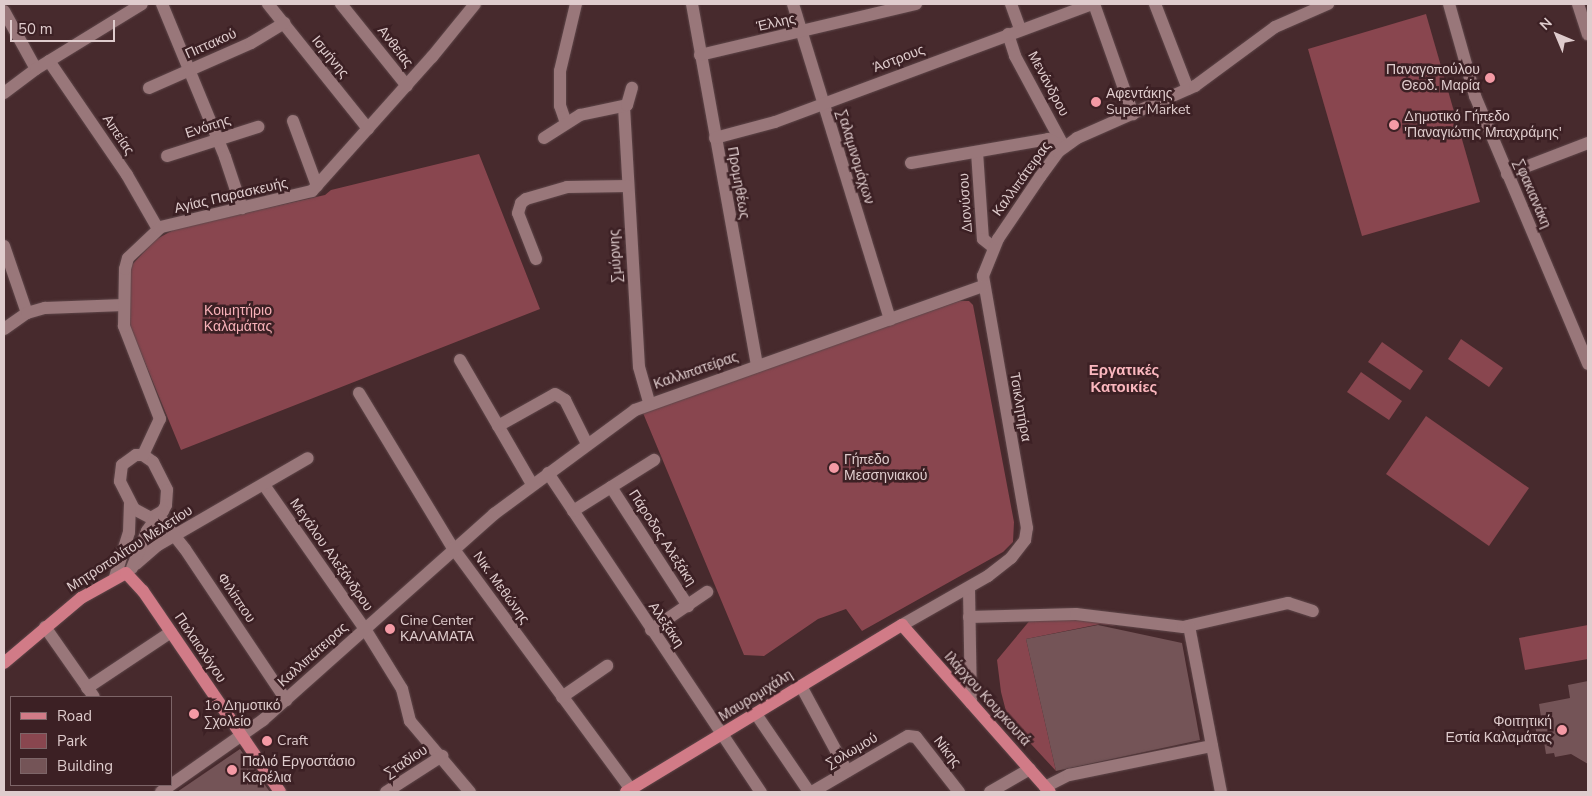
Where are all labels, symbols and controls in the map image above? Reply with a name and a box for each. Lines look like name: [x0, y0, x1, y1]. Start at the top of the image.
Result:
scale bar: [12, 10, 118, 42]
street label: Έλλης: [755, 10, 797, 36]
north arrow: [1532, 10, 1582, 60]
text: N: [1536, 14, 1556, 34]
text: 50 m: [18, 19, 53, 39]
street label: Ανθείας: [374, 23, 416, 71]
street label: Πιττακού: [183, 25, 239, 63]
street label: Ισμήνης: [308, 32, 352, 82]
street label: Άστρους: [871, 42, 927, 76]
street label: Μενάνδρου: [1024, 49, 1072, 119]
place label: Παναγοπούλου Θεοδ. Μαρία: [1386, 62, 1480, 94]
marker: Παναγοπούλου Θεοδ. Μαρία: [1484, 72, 1496, 84]
place label: Αφεντάκης Super Market: [1106, 86, 1190, 118]
marker: Αφεντάκης Super Market: [1090, 96, 1102, 108]
street label: Σαλαμινομάχων: [833, 108, 877, 206]
place label: Δημοτικό Γήπεδο 'Παναγιώτης Μπαχράμης': [1404, 109, 1562, 142]
street label: Αιπείας: [98, 112, 138, 158]
street label: Ενόπης: [183, 112, 233, 142]
marker: Δημοτικό Γήπεδο 'Παναγιώτης Μπαχράμης': [1388, 119, 1400, 131]
street label: Καλλιπάτειρας: [989, 138, 1055, 220]
street label: Προμηθέως: [723, 145, 753, 221]
street label: Σφακιανάκη: [1510, 157, 1554, 231]
street label: Διονύσου: [956, 173, 976, 233]
street label: Αγίας Παρασκευής: [173, 175, 289, 217]
street label: Σμύρνης: [606, 229, 626, 283]
park label: Κοιμητήριο Καλαμάτας: [204, 303, 272, 336]
street label: Καλλιπατείρας: [651, 349, 741, 393]
district label: Εργατικές Κατοικίες: [1089, 361, 1159, 396]
street label: Τσικλητήρα: [1006, 371, 1034, 443]
place label: Γήπεδο Μεσσηνιακού: [844, 452, 927, 484]
marker: Γήπεδο Μεσσηνιακού: [828, 462, 840, 474]
street label: Πάροδος Αλεξάκη: [625, 487, 699, 589]
street label: Μεγάλου Αλεξάνδρου: [286, 495, 376, 615]
street label: Μητροπολίτου Μελετίου: [64, 502, 196, 596]
street label: Νικ. Μεθώνης: [469, 549, 533, 627]
street label: Φιλίππου: [213, 570, 259, 626]
street label: Αλεξάκη: [645, 599, 687, 651]
street label: Παλαιολόγου: [170, 610, 230, 686]
place label: Cine Center ΚΑΛΑΜΑΤΑ: [400, 613, 474, 646]
street label: Καλλιπάτειρας: [275, 619, 351, 691]
marker: Cine Center ΚΑΛΑΜΑΤΑ: [384, 623, 396, 635]
street label: Ιλάρχου Κουρκουτά: [940, 648, 1034, 750]
street label: Μαυρομιχάλη: [716, 667, 796, 725]
legend: [10, 696, 172, 786]
place label: 1o Δημοτικό Σχολείο: [204, 698, 280, 730]
text: Road: [57, 706, 92, 726]
marker: 1o Δημοτικό Σχολείο: [188, 708, 200, 720]
place label: Φοιτητική Εστία Καλαμάτας: [1445, 714, 1552, 746]
marker: Φοιτητική Εστία Καλαμάτας: [1556, 724, 1568, 736]
street label: Σολωμού: [823, 729, 881, 773]
text: Park: [57, 731, 87, 751]
place label: Craft: [277, 733, 308, 749]
street label: Νίκης: [930, 733, 964, 771]
marker: Craft: [261, 735, 273, 747]
street label: Σταδίου: [381, 742, 431, 782]
place label: Παλιό Εργοστάσιο Καρέλια: [242, 754, 355, 786]
text: Building: [57, 756, 113, 776]
marker: Παλιό Εργοστάσιο Καρέλια: [226, 764, 238, 776]

